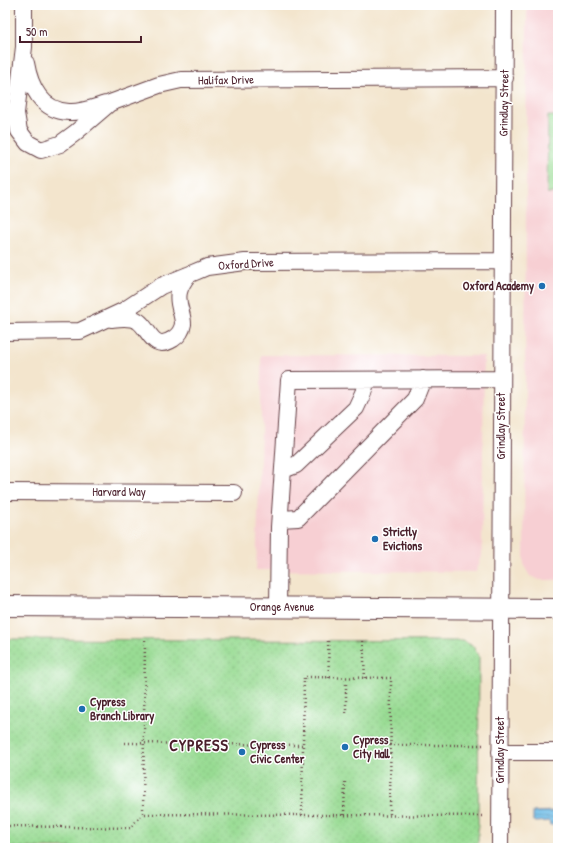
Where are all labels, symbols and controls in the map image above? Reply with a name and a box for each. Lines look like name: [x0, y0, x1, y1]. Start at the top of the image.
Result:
scale bar: [20, 18, 141, 44]
text: 50 m: [26, 23, 47, 40]
street label: Grindlay Street: [494, 69, 513, 137]
street label: Halifax Drive: [198, 71, 254, 88]
street label: Oxford Drive: [218, 253, 275, 274]
place label: Oxford Academy: [463, 277, 534, 295]
marker: Oxford Academy: [537, 281, 547, 291]
street label: Grindlay Street: [492, 392, 509, 459]
street label: Harvard Way: [92, 483, 146, 500]
place label: Strictly Evictions: [383, 523, 423, 554]
marker: Strictly Evictions: [370, 534, 380, 544]
street label: Orange Avenue: [250, 598, 315, 615]
place label: Cypress Branch Library: [90, 693, 154, 725]
marker: Cypress Branch Library: [77, 704, 87, 714]
street label: Grindlay Street: [491, 716, 508, 783]
place label: Cypress City Hall: [353, 731, 391, 763]
district label: CYPRESS: [169, 734, 229, 756]
place label: Cypress Civic Center: [250, 736, 305, 767]
marker: Cypress City Hall: [340, 742, 350, 752]
marker: Cypress Civic Center: [237, 747, 247, 757]

